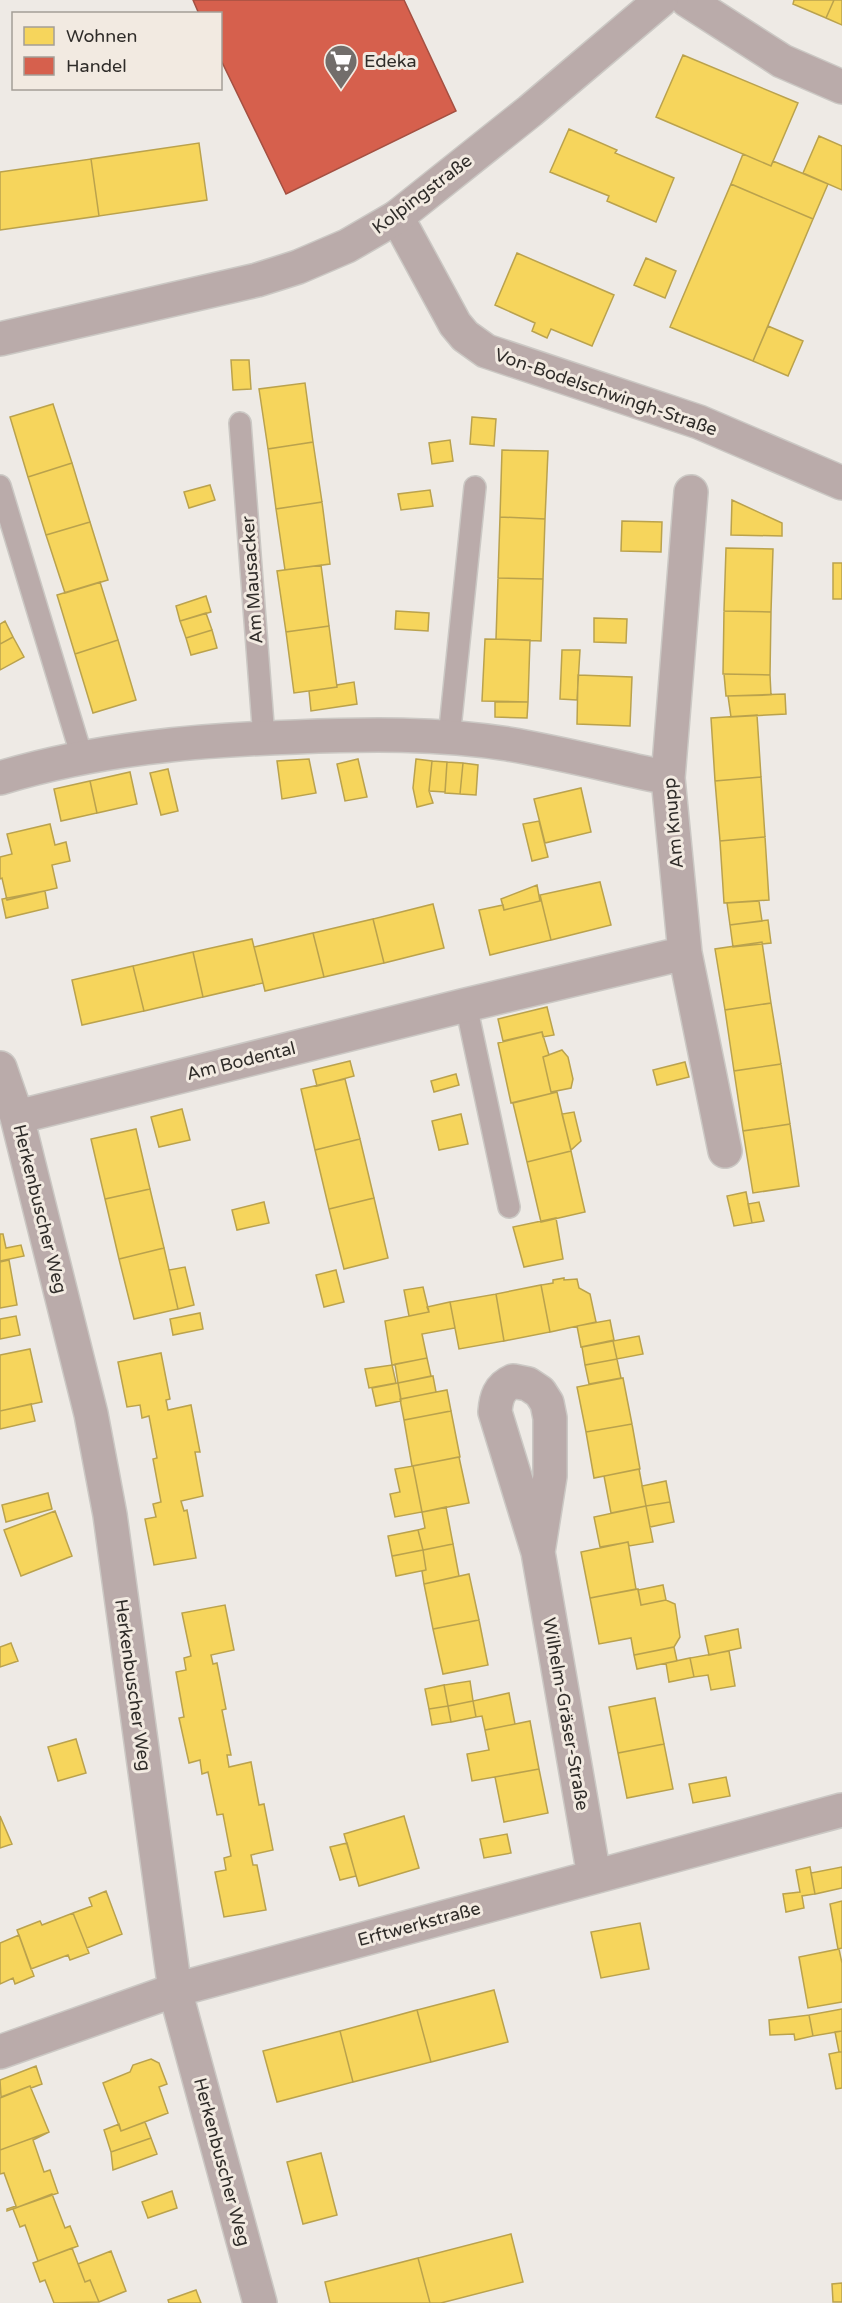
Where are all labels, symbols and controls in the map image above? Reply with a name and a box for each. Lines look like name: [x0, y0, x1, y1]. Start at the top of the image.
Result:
legend: [12, 12, 222, 90]
text: Wohnen: [66, 25, 137, 47]
supermarket icon: Edeka: [323, 43, 359, 90]
place label: Edeka: [364, 50, 417, 72]
text: Handel: [66, 55, 127, 77]
street label: Kolpingstraße: [368, 149, 476, 239]
street label: Von-Bodelschwingh-Straße: [492, 344, 720, 440]
street label: Am Mausacker: [237, 515, 267, 645]
street label: Am Knupp: [658, 777, 688, 869]
street label: Am Bodental: [184, 1037, 298, 1085]
street label: Herkenbuscher Weg: [8, 1122, 72, 1296]
street label: Herkenbuscher Weg: [110, 1598, 156, 1772]
street label: Wilhelm-Gräser-Straße: [538, 1616, 594, 1812]
street label: Erftwerkstraße: [355, 1897, 483, 1951]
street label: Herkenbuscher Weg: [189, 2075, 255, 2249]

